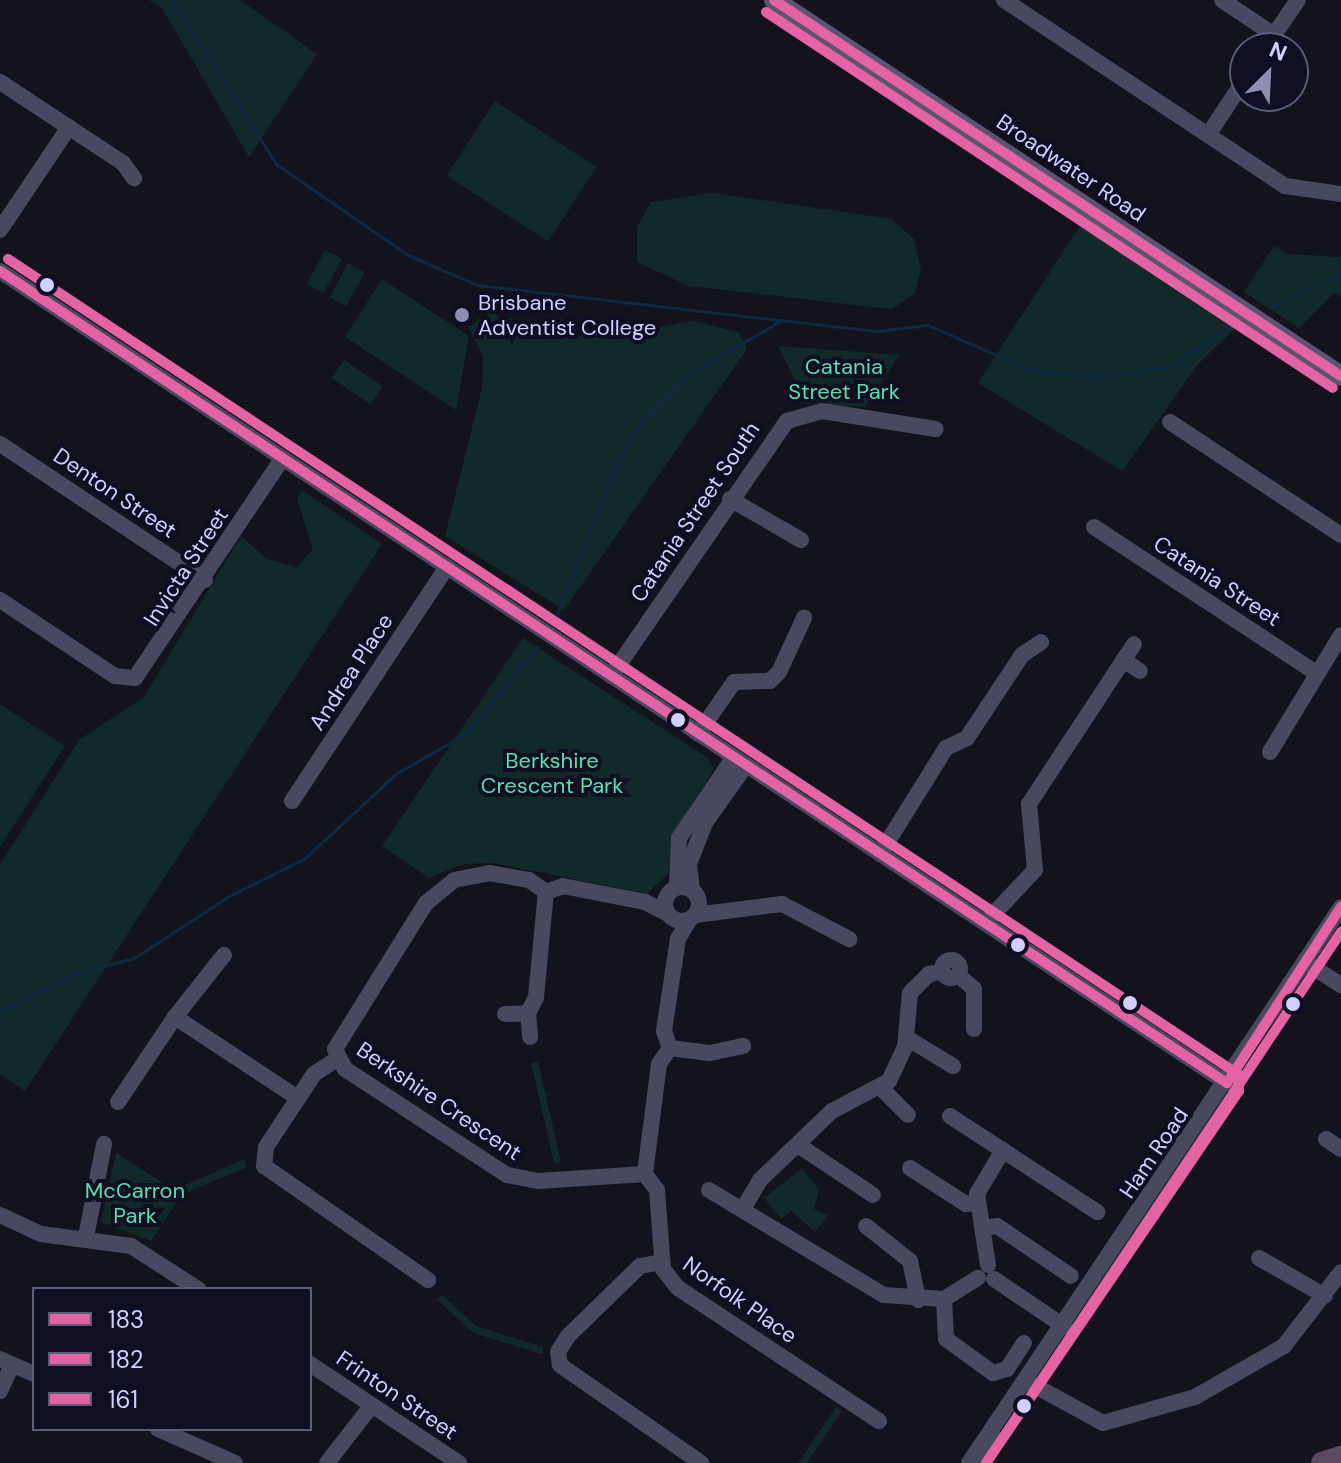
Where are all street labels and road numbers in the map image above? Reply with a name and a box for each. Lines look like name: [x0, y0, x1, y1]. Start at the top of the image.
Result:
street label: Broadwater Road: [992, 108, 1150, 228]
street label: Catania Street South: [625, 417, 765, 607]
street label: Denton Street: [49, 442, 181, 544]
street label: Invicta Street: [138, 503, 234, 631]
street label: Catania Street: [1149, 530, 1285, 632]
street label: Andrea Place: [303, 609, 399, 735]
street label: Berkshire Crescent: [352, 1036, 526, 1166]
street label: Ham Road: [1114, 1103, 1194, 1203]
street label: Norfolk Place: [678, 1251, 802, 1349]
street label: Frinton Street: [332, 1345, 462, 1445]

